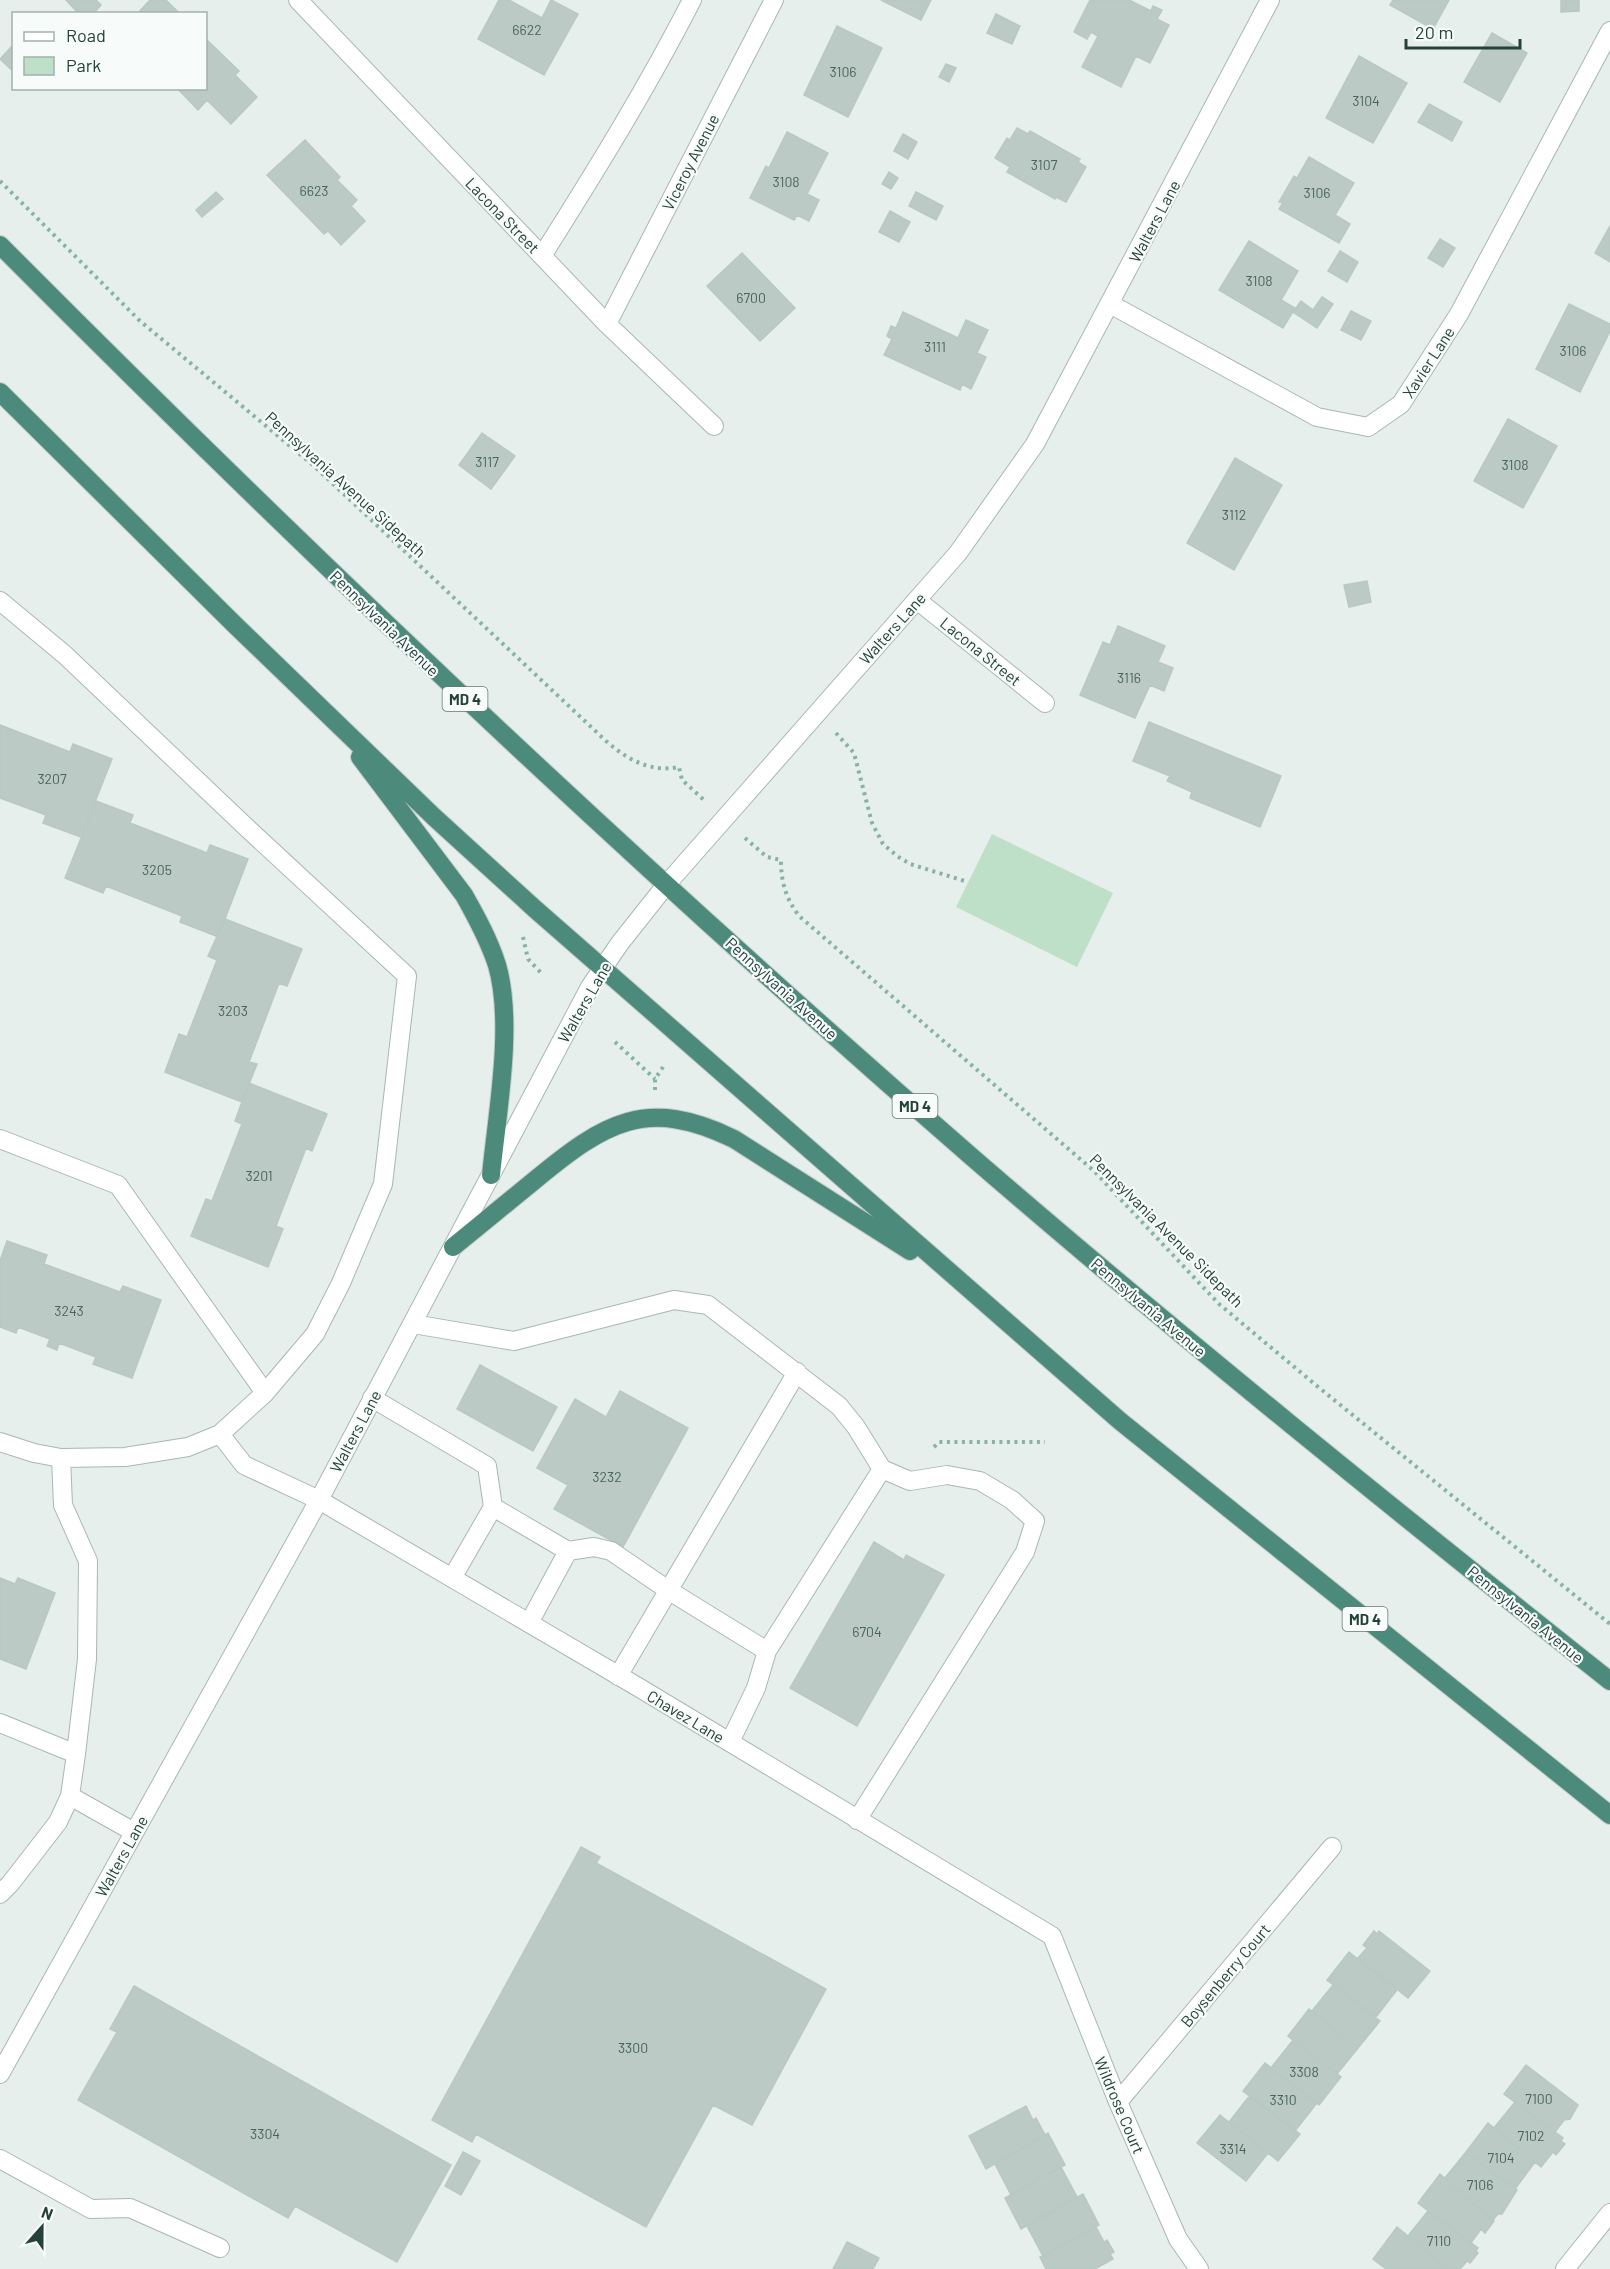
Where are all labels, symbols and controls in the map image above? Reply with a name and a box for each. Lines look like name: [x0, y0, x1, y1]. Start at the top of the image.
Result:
legend: [12, 12, 207, 90]
scale bar: [1406, 12, 1520, 50]
house number: 6622: [512, 21, 542, 38]
text: 20 m: [1415, 21, 1453, 43]
text: Road: [66, 24, 106, 46]
text: Park: [66, 54, 101, 76]
house number: 3106: [829, 63, 857, 80]
house number: 3104: [1352, 92, 1380, 109]
street label: Viceroy Avenue: [658, 111, 722, 213]
house number: 3107: [1031, 156, 1058, 173]
street label: Lacona Street: [462, 173, 544, 257]
house number: 3108: [772, 173, 800, 190]
street label: Walters Lane: [1124, 177, 1184, 265]
house number: 6623: [299, 182, 329, 199]
house number: 3106: [1303, 184, 1331, 201]
house number: 3108: [1245, 272, 1273, 289]
house number: 6700: [736, 289, 766, 306]
street label: Xavier Lane: [1398, 323, 1458, 401]
house number: 3111: [924, 338, 946, 355]
house number: 3106: [1559, 342, 1587, 359]
street label: Pennsylvania Avenue Sidepath: [262, 407, 430, 561]
house number: 3117: [475, 453, 499, 470]
house number: 3108: [1501, 456, 1529, 473]
house number: 3112: [1222, 506, 1246, 523]
street label: Pennsylvania Avenue: [327, 566, 443, 680]
street label: Walters Lane: [855, 588, 929, 668]
street label: Lacona Street: [937, 613, 1025, 689]
house number: 3116: [1117, 669, 1141, 686]
road number: MD 4: [442, 687, 488, 711]
house number: 3207: [37, 770, 67, 787]
house number: 3205: [142, 861, 172, 878]
street label: Pennsylvania Avenue: [722, 933, 842, 1043]
street label: Walters Lane: [553, 958, 615, 1046]
house number: 3203: [218, 1002, 248, 1019]
road number: MD 4: [892, 1094, 938, 1118]
street label: Pennsylvania Avenue Sidepath: [1086, 1149, 1248, 1311]
house number: 3201: [245, 1167, 273, 1184]
street label: Pennsylvania Avenue: [1088, 1253, 1210, 1361]
house number: 3243: [54, 1302, 84, 1319]
street label: Walters Lane: [325, 1387, 385, 1475]
house number: 3232: [592, 1468, 622, 1485]
street label: Pennsylvania Avenue: [1464, 1561, 1588, 1667]
road number: MD 4: [1342, 1607, 1388, 1631]
house number: 6704: [852, 1623, 882, 1640]
street label: Chavez Lane: [644, 1685, 728, 1747]
street label: Walters Lane: [91, 1812, 151, 1900]
street label: Boysenberry Court: [1176, 1920, 1274, 2030]
house number: 3300: [618, 2039, 648, 2056]
street label: Wildrose Court: [1091, 2054, 1149, 2156]
house number: 3308: [1289, 2063, 1319, 2080]
house number: 7100: [1525, 2090, 1553, 2107]
house number: 3310: [1269, 2091, 1297, 2108]
house number: 3304: [250, 2125, 280, 2142]
house number: 7102: [1518, 2127, 1544, 2144]
house number: 3314: [1220, 2140, 1246, 2157]
house number: 7104: [1487, 2149, 1515, 2166]
house number: 7106: [1467, 2176, 1493, 2193]
north arrow: [12, 2197, 72, 2257]
text: N: [39, 2202, 56, 2223]
house number: 7110: [1427, 2232, 1451, 2249]

